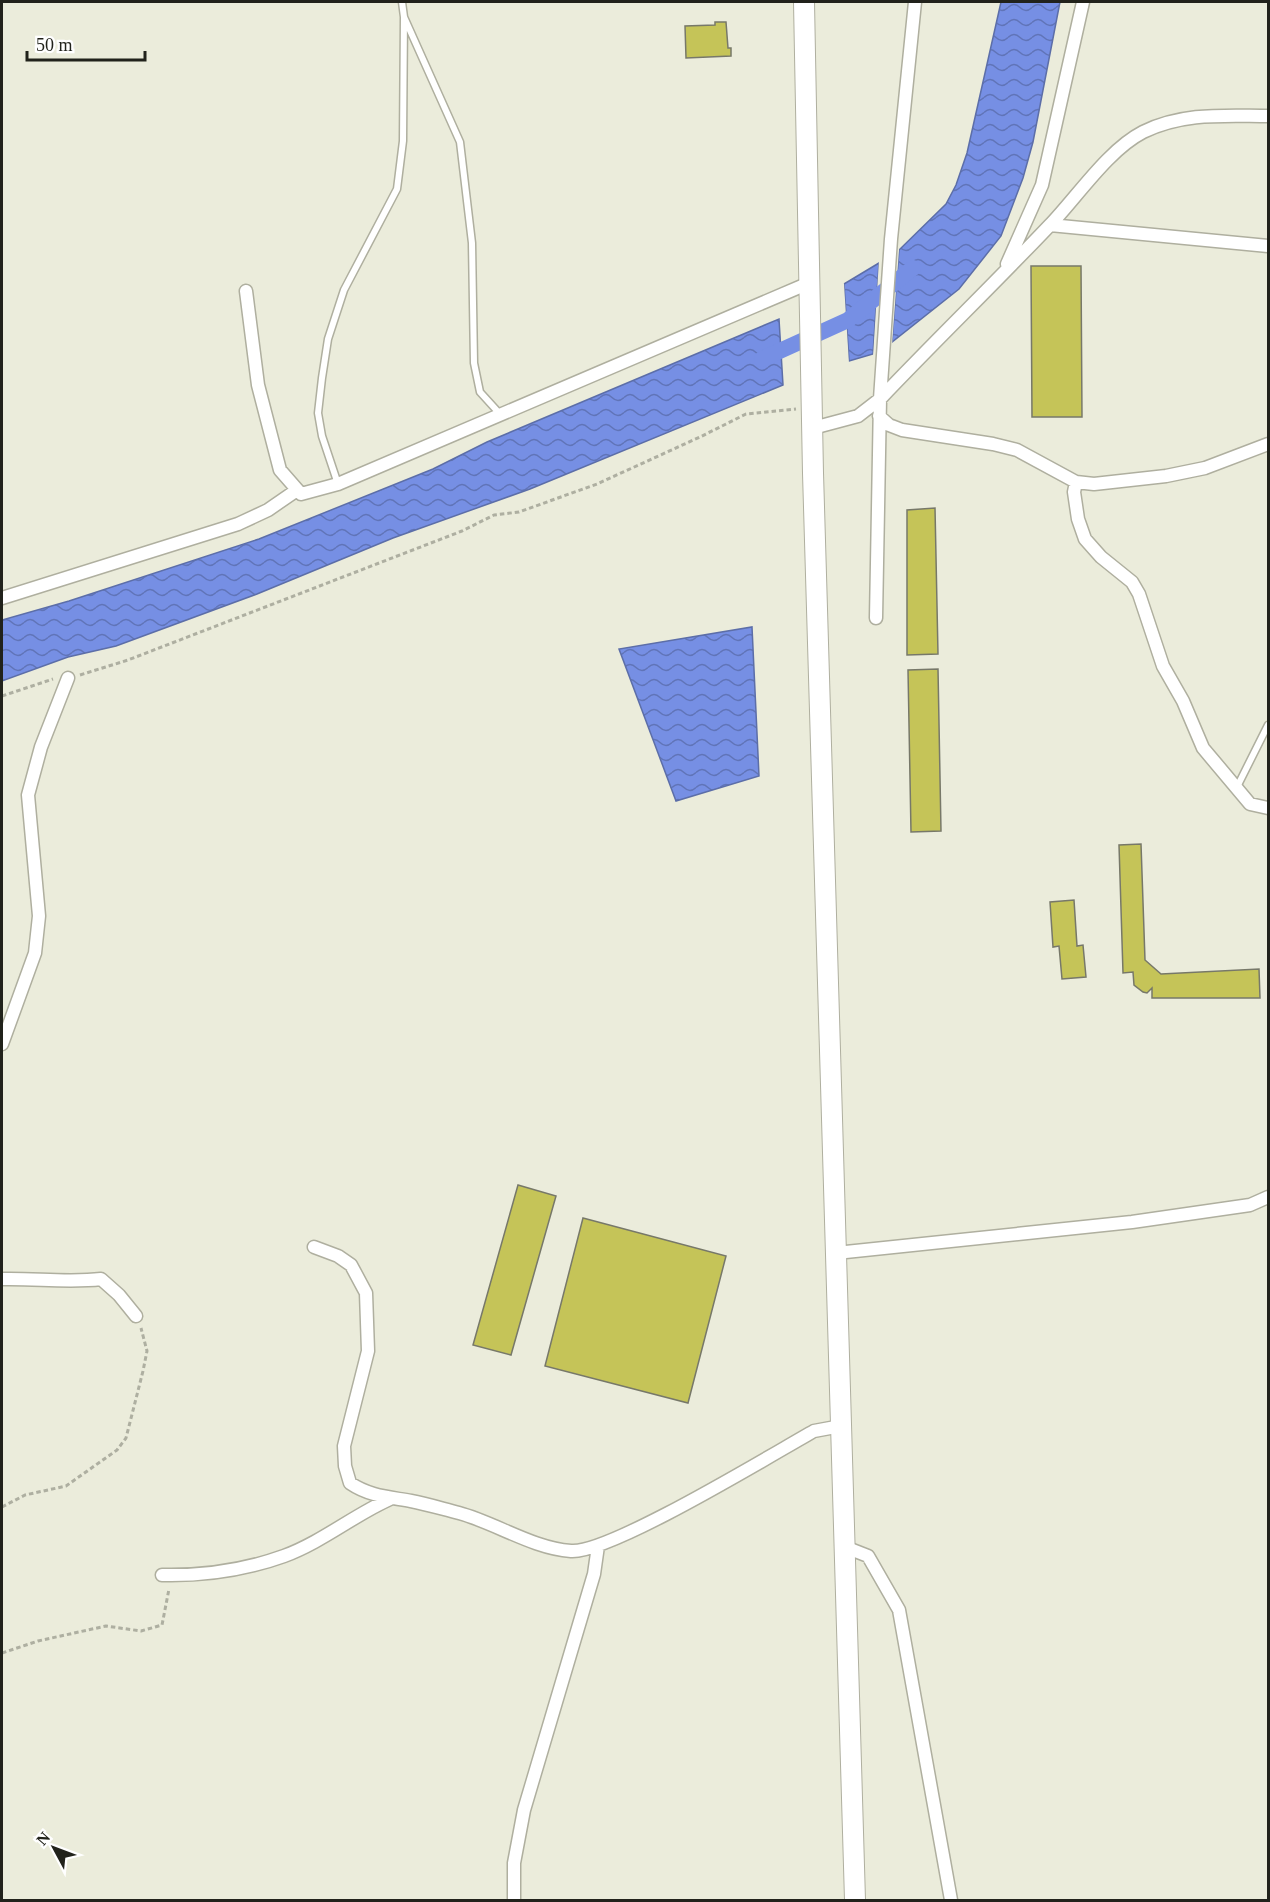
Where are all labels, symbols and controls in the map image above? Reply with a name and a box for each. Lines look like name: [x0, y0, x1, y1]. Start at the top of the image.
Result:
scale bar: [27, 24, 146, 62]
text: 50 m: [36, 35, 73, 55]
north arrow: [24, 1818, 84, 1878]
text: N: [33, 1828, 54, 1848]

